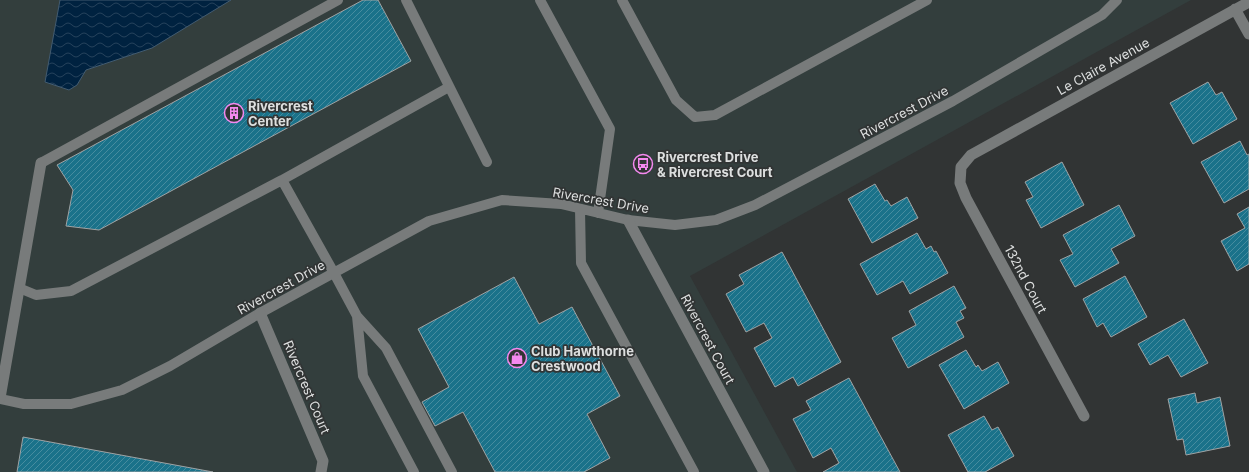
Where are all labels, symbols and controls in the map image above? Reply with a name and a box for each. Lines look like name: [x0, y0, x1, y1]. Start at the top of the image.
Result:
street label: Le Claire Avenue: [1054, 34, 1152, 98]
street label: Rivercrest Drive: [857, 82, 951, 142]
place label: Rivercrest Center: [248, 98, 313, 129]
building icon: Rivercrest Center: [223, 102, 245, 124]
place label: Rivercrest Drive & Rivercrest Court: [657, 149, 773, 180]
bus stop icon: Rivercrest Drive & Rivercrest Court: [632, 153, 654, 175]
street label: Rivercrest Drive: [552, 184, 650, 216]
street label: 132nd Court: [1001, 242, 1051, 316]
street label: Rivercrest Drive: [234, 256, 328, 318]
street label: Rivercrest Court: [678, 291, 738, 387]
street label: Rivercrest Court: [280, 338, 334, 436]
place label: Club Hawthorne Crestwood: [531, 343, 634, 374]
shop icon: Club Hawthorne Crestwood: [506, 347, 528, 369]

